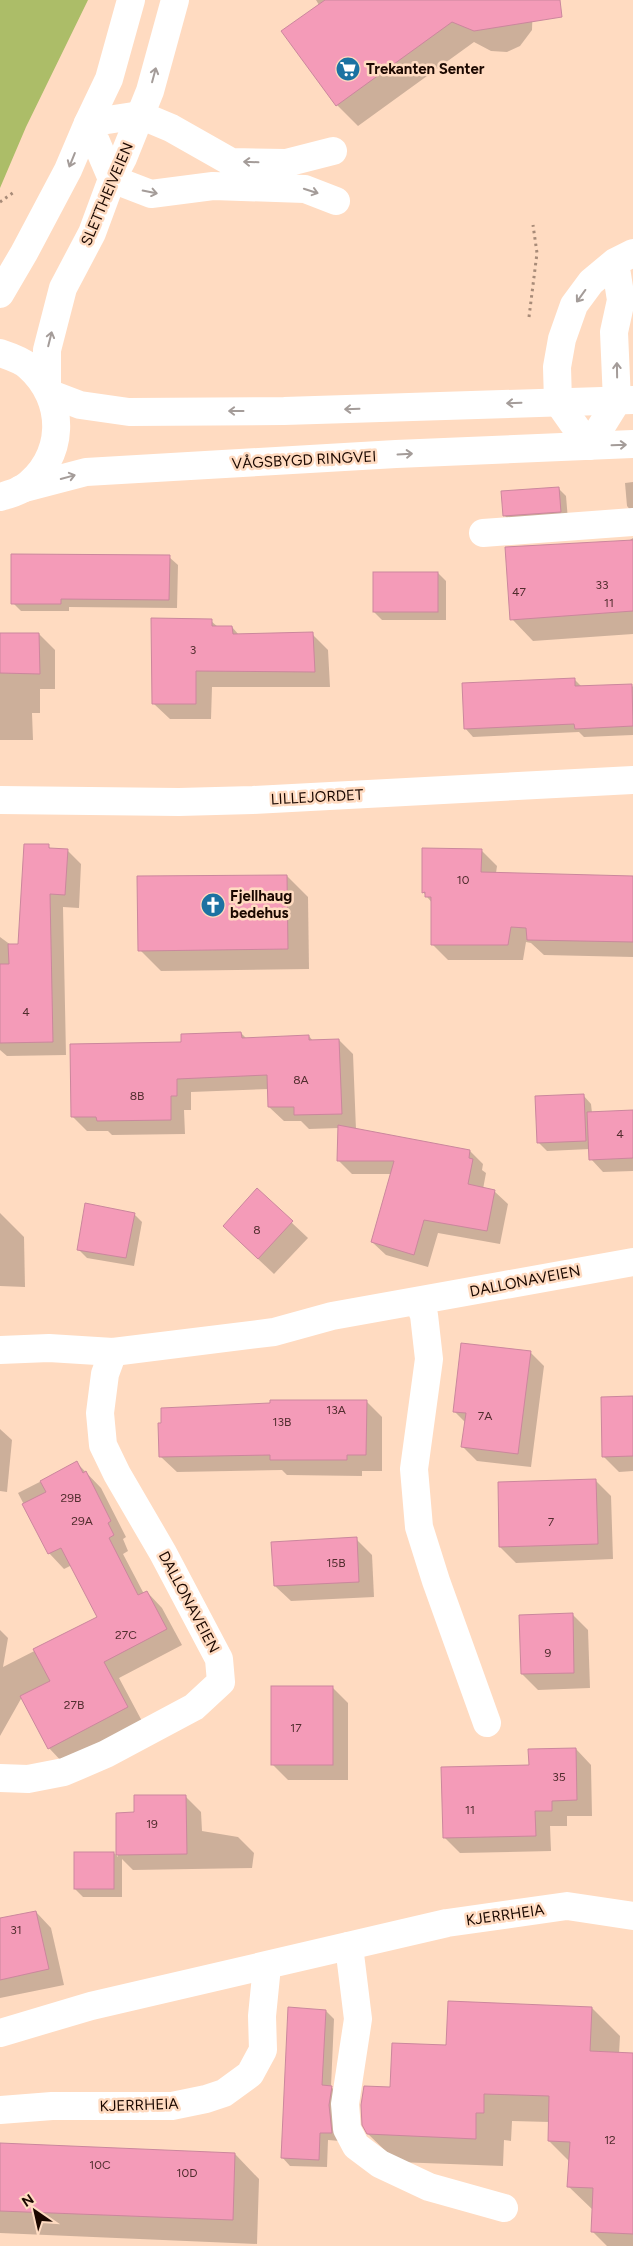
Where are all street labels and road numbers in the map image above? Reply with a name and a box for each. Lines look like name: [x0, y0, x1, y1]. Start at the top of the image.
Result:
street label: SLETTHEIVEIEN: [77, 140, 137, 248]
street label: VÅGSBYGD RINGVEI: [231, 447, 377, 473]
street label: LILLEJORDET: [270, 786, 364, 808]
street label: DALLONAVEIEN: [468, 1261, 582, 1301]
street label: DALLONAVEIEN: [155, 1548, 223, 1656]
street label: KJERRHEIA: [465, 1901, 545, 1929]
street label: KJERRHEIA: [99, 2095, 179, 2115]

